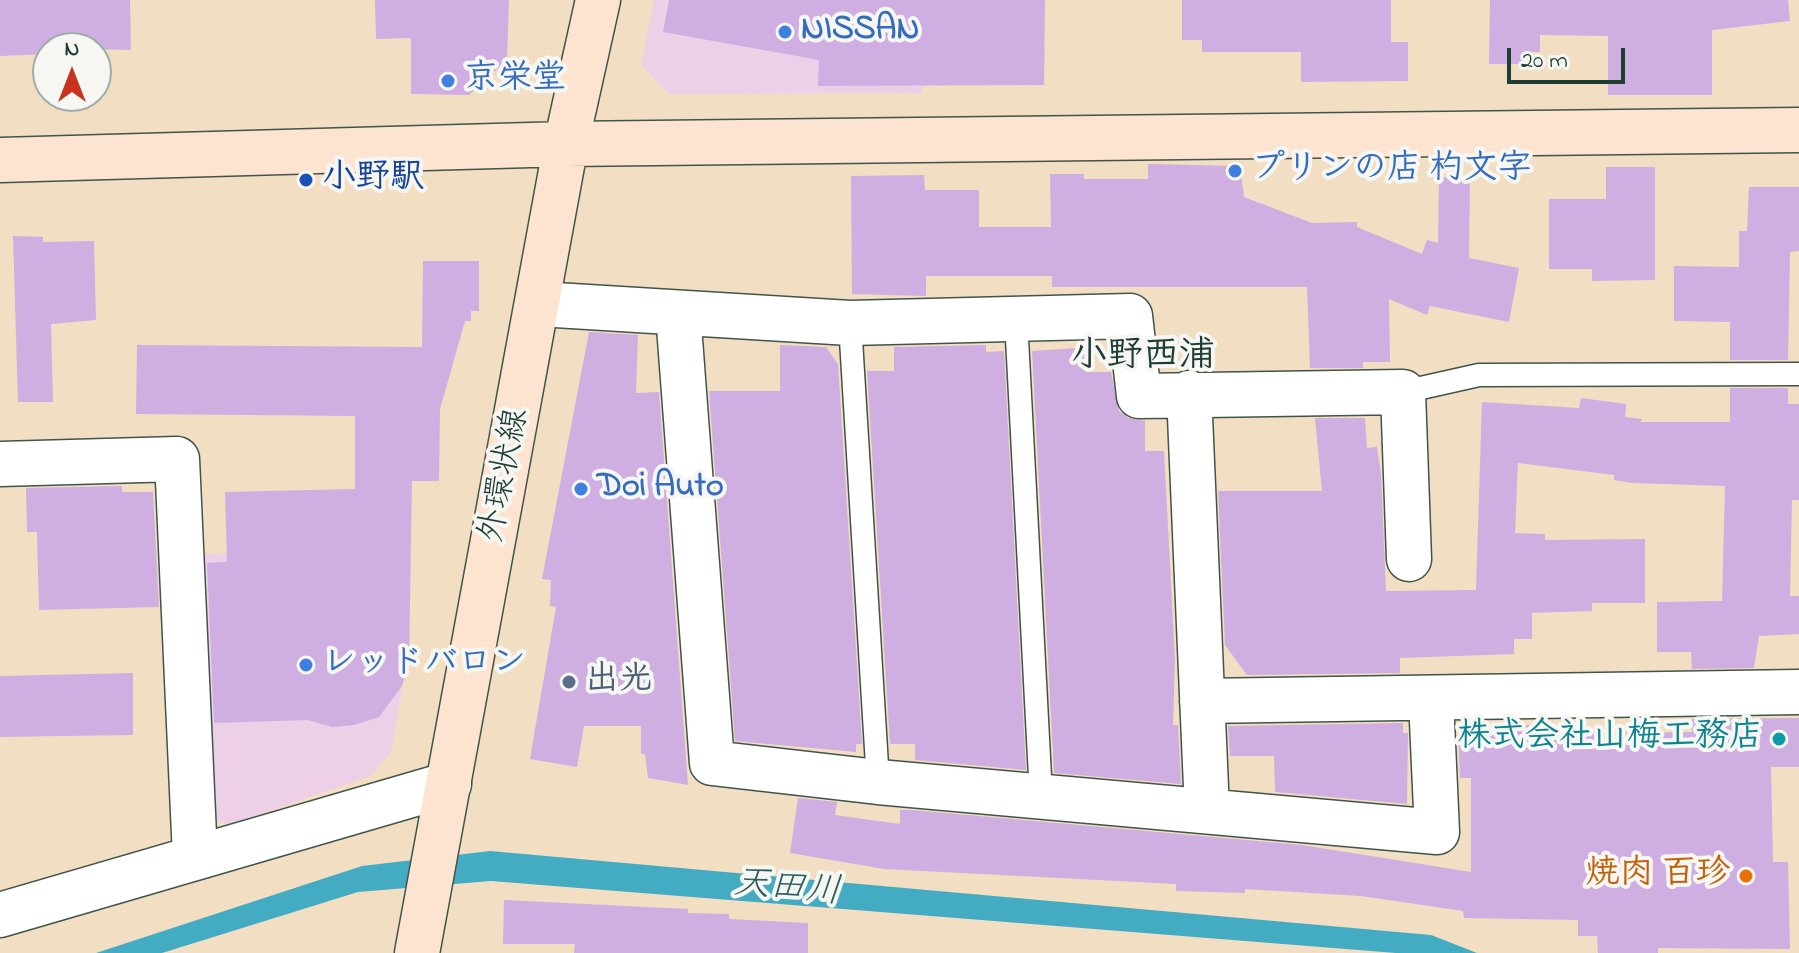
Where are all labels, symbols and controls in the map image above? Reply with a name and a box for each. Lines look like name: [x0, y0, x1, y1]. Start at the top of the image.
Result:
place label: NISSAN: [801, 12, 919, 52]
marker: NISSAN: [776, 23, 794, 41]
north arrow: [32, 32, 112, 112]
scale bar: [1511, 32, 1629, 82]
text: N: [65, 34, 79, 66]
text: 20 m: [1521, 44, 1568, 79]
place label: 京栄堂: [464, 61, 566, 101]
marker: 京栄堂: [439, 72, 457, 90]
place label: プリンの店 杓文字: [1251, 151, 1531, 191]
place label: 小野駅: [322, 160, 424, 200]
marker: プリンの店 杓文字: [1226, 162, 1244, 180]
marker: 小野駅: [297, 171, 315, 189]
district label: 小野西浦: [1071, 337, 1215, 381]
street label: 外環状線: [474, 405, 540, 547]
place label: Doi Auto: [597, 469, 724, 509]
marker: Doi Auto: [572, 480, 590, 498]
place label: レッドバロン: [322, 645, 526, 685]
marker: レッドバロン: [297, 656, 315, 674]
place label: 出光: [585, 662, 653, 702]
marker: 出光: [560, 673, 578, 691]
place label: 株式会社山梅工務店: [1457, 719, 1763, 759]
marker: 株式会社山梅工務店: [1770, 730, 1788, 748]
place label: 焼肉 百珍: [1586, 856, 1730, 896]
water label: 天田川: [731, 865, 843, 917]
marker: 焼肉 百珍: [1737, 867, 1755, 885]

